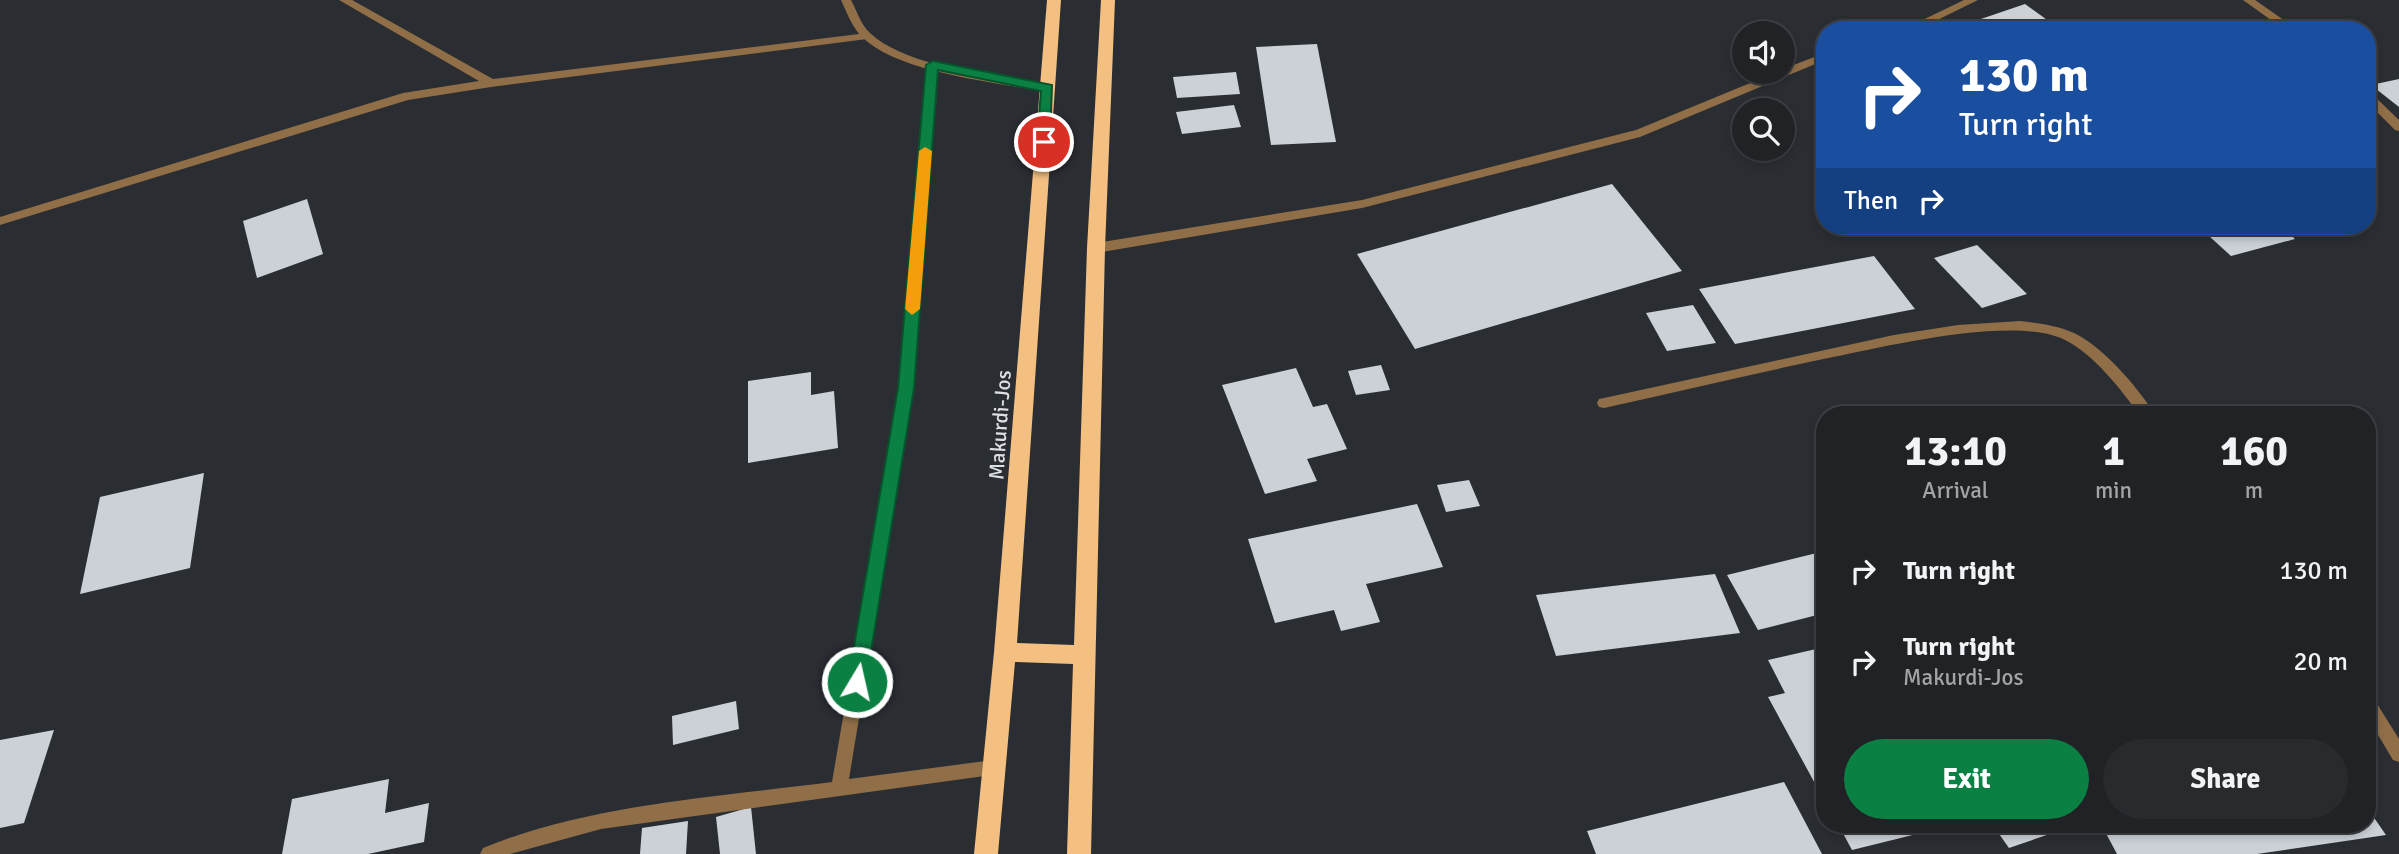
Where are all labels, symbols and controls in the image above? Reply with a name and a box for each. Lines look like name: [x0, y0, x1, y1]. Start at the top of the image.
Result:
map controls: [1732, 21, 1795, 161]
button: sound: [1732, 21, 1795, 84]
text: 130 m: [1959, 45, 2089, 105]
icon: right: [1844, 49, 1935, 140]
button: search: [1732, 98, 1795, 161]
text: Turn right: [1959, 105, 2092, 144]
pin: [1014, 112, 1074, 172]
icon: arrive: [1025, 123, 1063, 161]
icon: right: [1912, 182, 1950, 220]
text: Then: [1844, 185, 1898, 217]
street label: Makurdi-Jos: [983, 369, 1017, 481]
text: 13:10: [1904, 426, 2007, 477]
text: 1: [2102, 426, 2125, 477]
text: 160: [2220, 426, 2288, 477]
text: Arrival: [1922, 476, 1989, 505]
text: min: [2095, 476, 2132, 505]
text: m: [2245, 476, 2263, 505]
icon: right: [1844, 552, 1882, 590]
text: Turn right: [1903, 555, 2015, 587]
text: 130 m: [2279, 555, 2348, 587]
text: Turn right: [1903, 631, 2015, 663]
icon: right: [1844, 643, 1882, 681]
position arrow: [820, 645, 894, 719]
text: 20 m: [2293, 646, 2348, 678]
text: Makurdi-Jos: [1903, 663, 2024, 692]
button: Exit: [1844, 739, 2089, 819]
button: Share: [2103, 739, 2348, 819]

